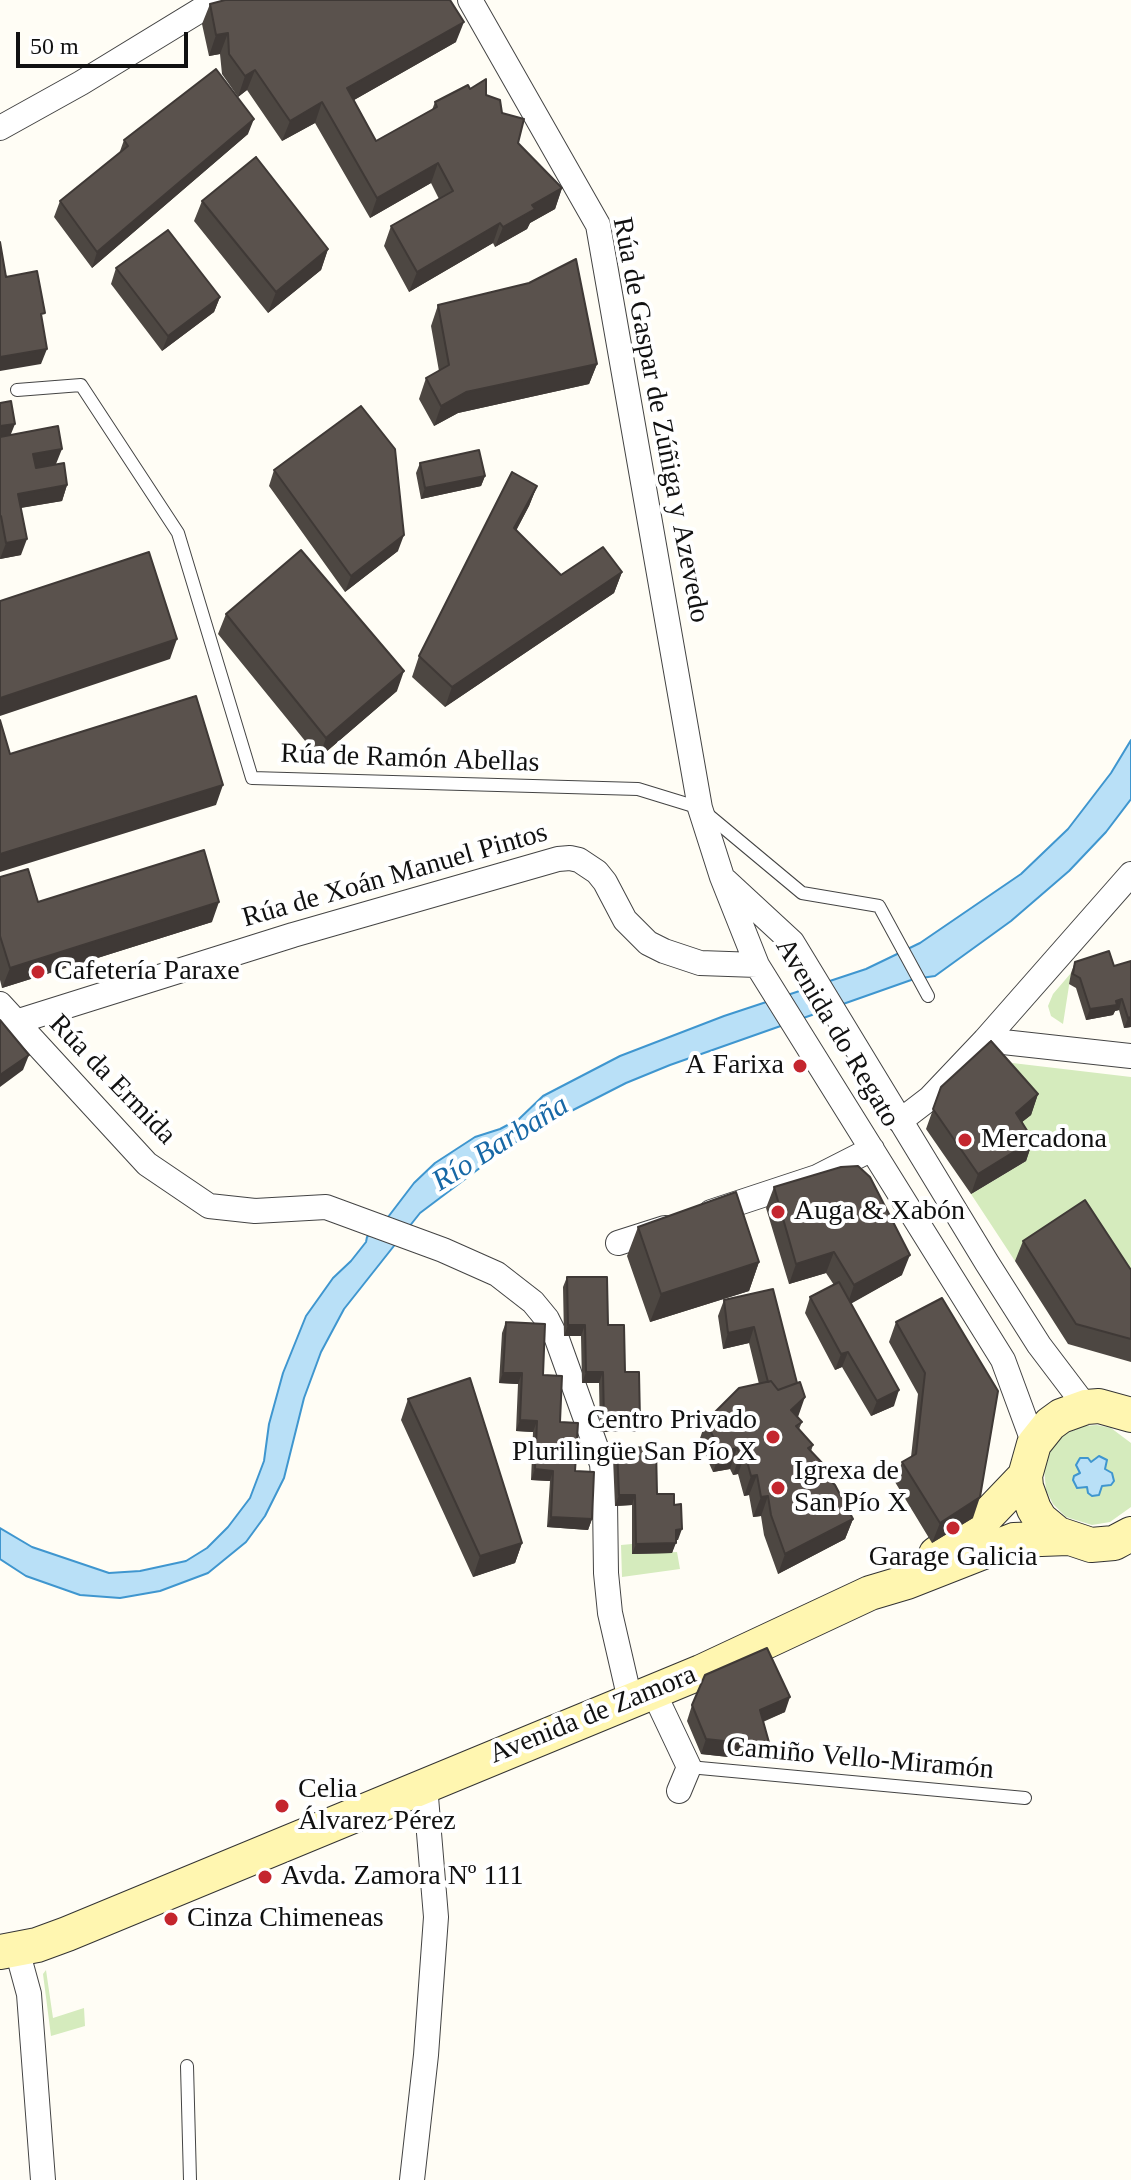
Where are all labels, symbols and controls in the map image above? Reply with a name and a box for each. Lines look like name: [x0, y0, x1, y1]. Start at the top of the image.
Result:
scale bar: [20, 16, 192, 66]
text: 50 m: [30, 33, 79, 59]
street label: Rúa de Gaspar de Zúñiga y Azevedo: [604, 215, 716, 625]
street label: Rúa de Ramón Abellas: [280, 738, 540, 780]
street label: Rúa de Xoán Manuel Pintos: [239, 816, 551, 936]
street label: Avenida do Regato: [767, 933, 907, 1133]
place label: Cafetería Paraxe: [54, 955, 240, 989]
marker: Cafetería Paraxe: [29, 963, 47, 981]
street label: Rúa da Ermida: [42, 1008, 182, 1152]
place label: A Farixa: [685, 1049, 784, 1083]
marker: A Farixa: [791, 1057, 809, 1075]
water label: Río Barbaña: [426, 1088, 576, 1200]
place label: Mercadona: [981, 1123, 1107, 1157]
marker: Mercadona: [956, 1131, 974, 1149]
place label: Auga & Xabón: [794, 1195, 965, 1229]
marker: Auga & Xabón: [769, 1203, 787, 1221]
place label: Centro Privado Plurilingüe San Pío X: [512, 1404, 757, 1470]
marker: Centro Privado Plurilingüe San Pío X: [764, 1428, 782, 1446]
place label: Igrexa de San Pío X: [794, 1455, 908, 1521]
marker: Igrexa de San Pío X: [769, 1479, 787, 1497]
marker: Garage Galicia: [944, 1519, 962, 1537]
place label: Garage Galicia: [869, 1541, 1037, 1575]
street label: Avenida de Zamora: [485, 1658, 701, 1772]
street label: Camiño Vello-Miramón: [725, 1731, 995, 1787]
place label: Celia Álvarez Pérez: [298, 1773, 456, 1839]
marker: Celia Álvarez Pérez: [273, 1797, 291, 1815]
place label: Avda. Zamora Nº 111: [281, 1860, 523, 1894]
marker: Avda. Zamora Nº 111: [256, 1868, 274, 1886]
place label: Cinza Chimeneas: [187, 1902, 384, 1936]
marker: Cinza Chimeneas: [162, 1910, 180, 1928]

